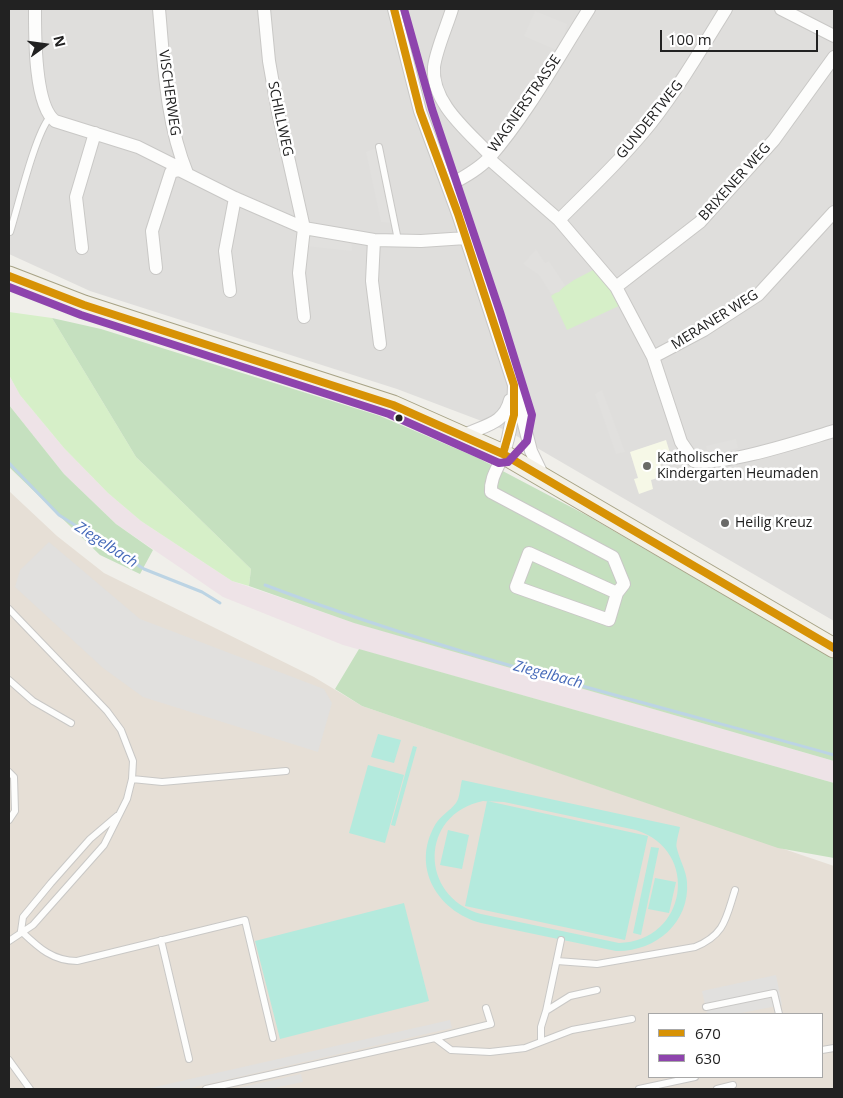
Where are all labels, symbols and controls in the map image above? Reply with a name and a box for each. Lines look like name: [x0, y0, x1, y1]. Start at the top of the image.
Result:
north arrow: [20, 20, 70, 70]
scale bar: [663, 20, 820, 52]
text: 100 m: [668, 29, 712, 49]
text: N: [49, 33, 71, 49]
street label: VISCHERWEG: [155, 49, 183, 137]
street label: WAGNERSTRASSE: [485, 52, 565, 156]
street label: GUNDERTWEG: [613, 77, 687, 163]
street label: SCHILLWEG: [264, 80, 296, 158]
street label: BRIXENER WEG: [696, 140, 774, 224]
street label: MERANER WEG: [668, 287, 762, 353]
unlabelled marker: [394, 413, 404, 423]
place label: Katholischer Kindergarten Heumaden: [657, 450, 819, 482]
marker: Katholischer Kindergarten Heumaden: [641, 460, 653, 472]
place label: Heilig Kreuz: [735, 515, 812, 531]
marker: Heilig Kreuz: [719, 517, 731, 529]
water label: Ziegelbach: [71, 518, 141, 572]
water label: Ziegelbach: [511, 657, 585, 693]
legend: [648, 1013, 823, 1078]
text: 670: [695, 1023, 721, 1043]
text: 630: [695, 1048, 721, 1068]

